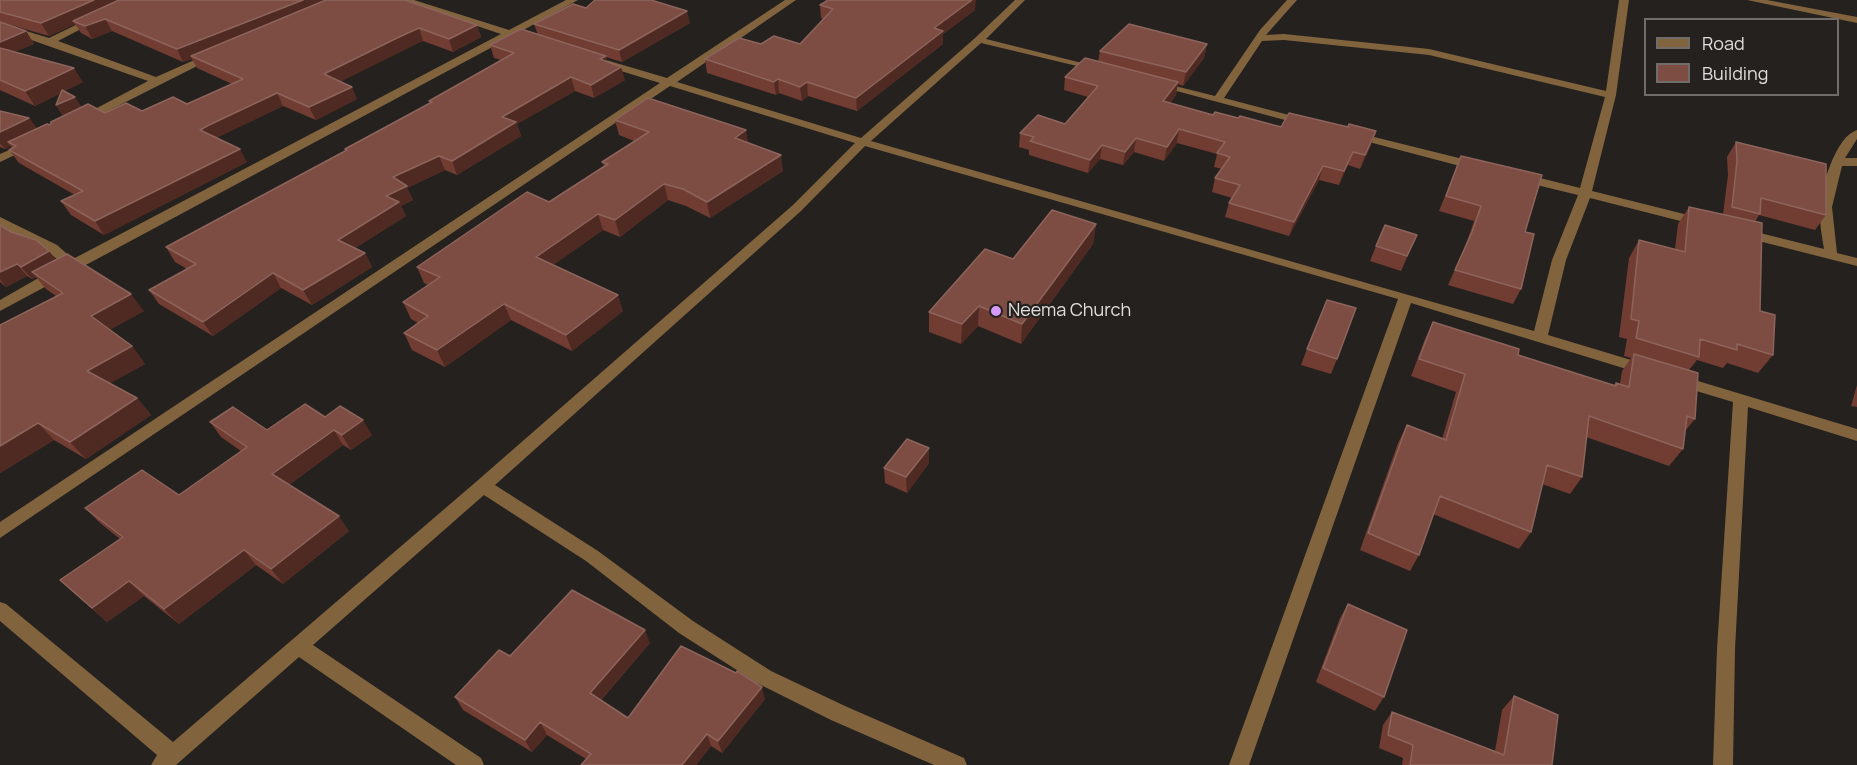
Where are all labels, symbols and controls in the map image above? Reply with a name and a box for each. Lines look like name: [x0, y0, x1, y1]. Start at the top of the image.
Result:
legend: [1644, 18, 1839, 96]
text: Road: [1702, 31, 1745, 55]
text: Building: [1702, 61, 1768, 85]
place label: Neema Church: [1008, 300, 1131, 322]
marker: Neema Church: [989, 304, 1003, 318]

